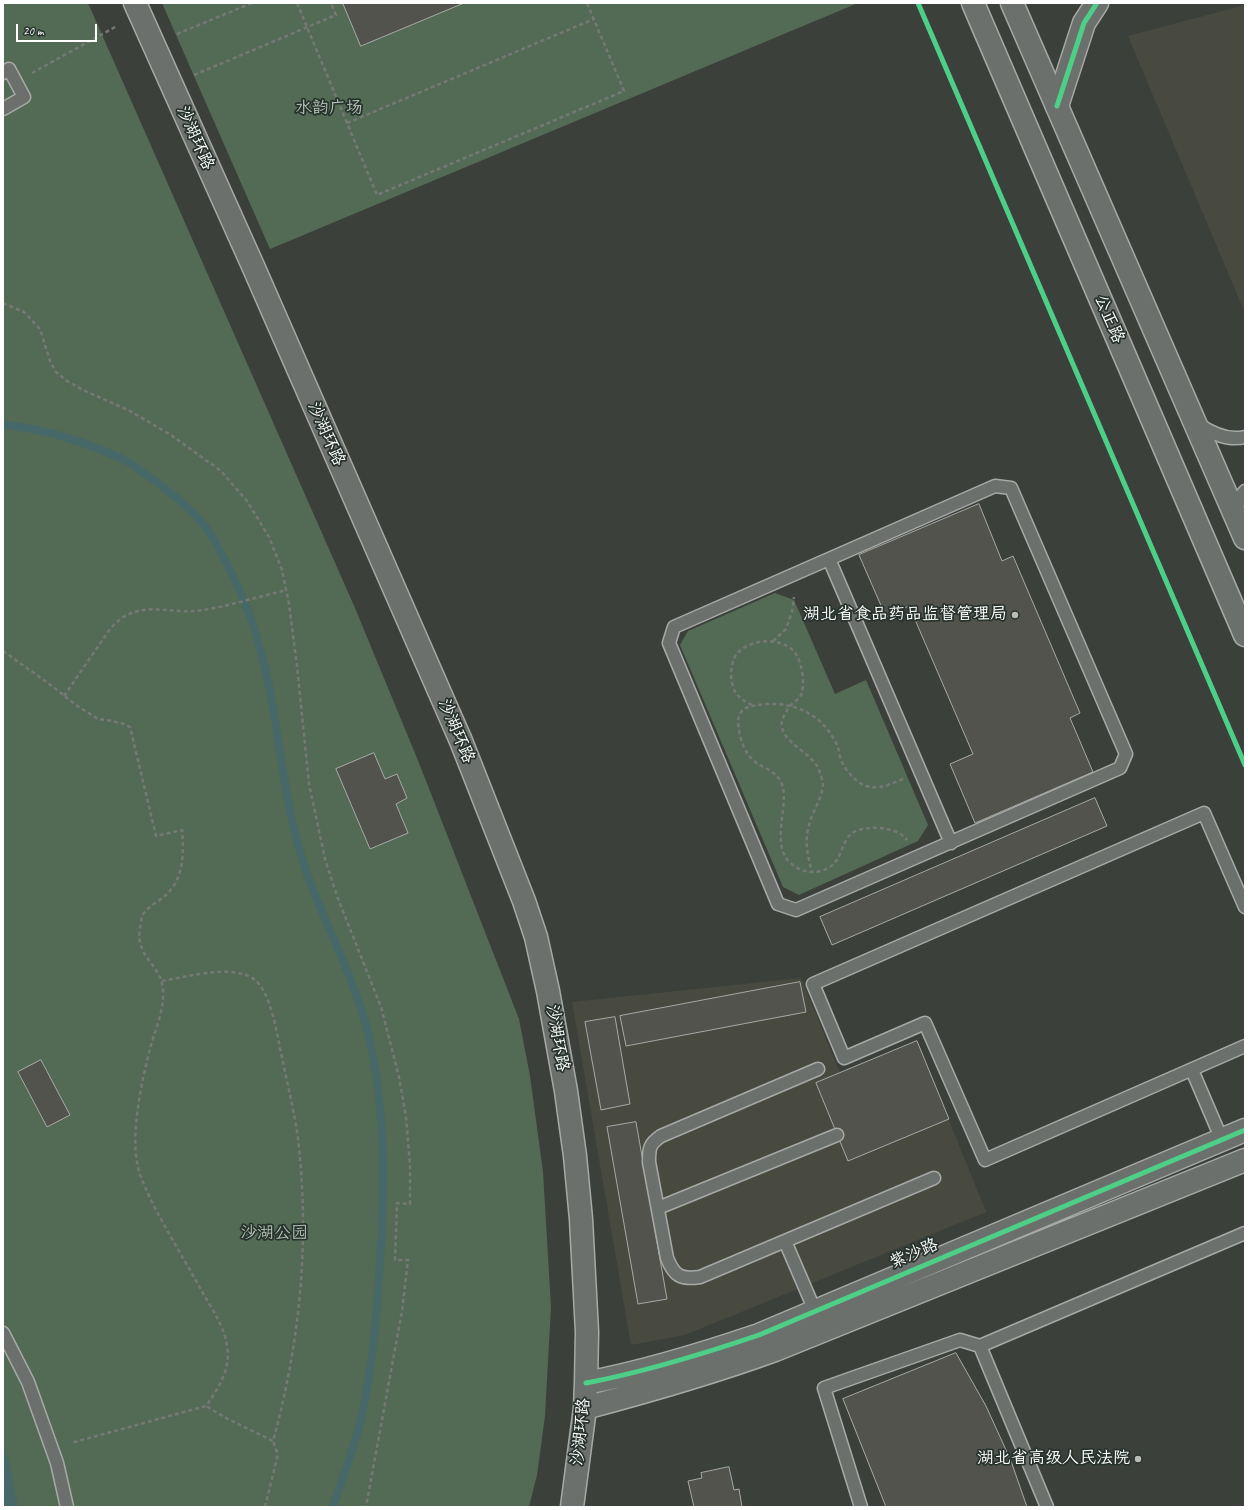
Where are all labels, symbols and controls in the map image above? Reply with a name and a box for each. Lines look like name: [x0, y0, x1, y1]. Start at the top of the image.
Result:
scale bar: [18, 16, 99, 42]
text: 20 m: [23, 23, 43, 39]
park label: 水韵广场: [295, 99, 363, 119]
street label: 沙湖环路: [172, 103, 218, 173]
street label: 公正路: [1090, 292, 1128, 346]
street label: 沙湖环路: [303, 399, 349, 469]
place label: 湖北省食品药品监督管理局: [803, 605, 1007, 625]
marker: 湖北省食品药品监督管理局: [1010, 610, 1020, 620]
street label: 沙湖环路: [433, 696, 479, 766]
street label: 沙湖环路: [541, 1003, 573, 1073]
park label: 沙湖公园: [240, 1224, 308, 1244]
street label: 紫沙路: [887, 1235, 941, 1273]
street label: 沙湖环路: [567, 1397, 595, 1467]
place label: 湖北省高级人民法院: [977, 1449, 1130, 1469]
marker: 湖北省高级人民法院: [1133, 1454, 1143, 1464]

